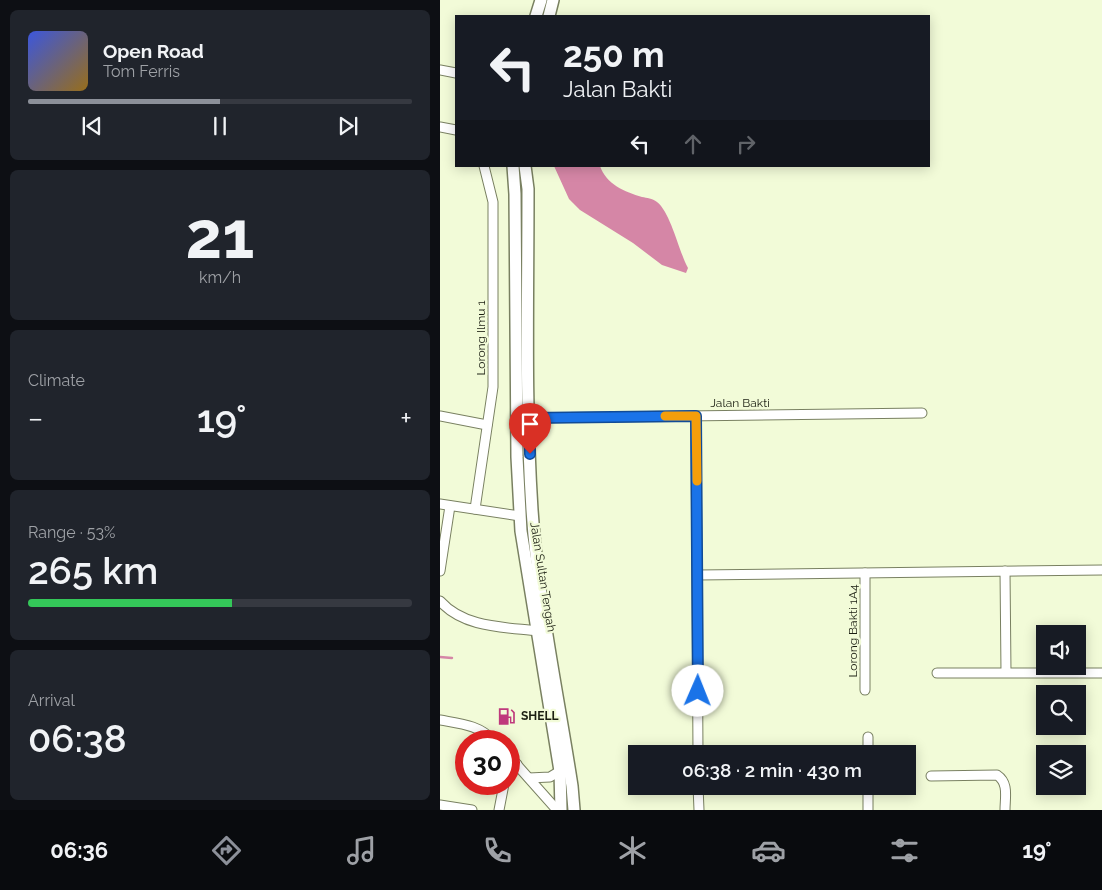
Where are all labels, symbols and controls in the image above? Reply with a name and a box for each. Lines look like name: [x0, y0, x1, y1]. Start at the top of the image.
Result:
text: 250 m: [563, 34, 665, 75]
icon: left: [480, 35, 545, 100]
text: Open Road: [103, 40, 204, 62]
text: Tom Ferris: [103, 62, 180, 81]
text: Jalan Bakti: [563, 76, 672, 102]
icon: previous: [78, 112, 106, 140]
icon: pause: [206, 112, 234, 140]
icon: next: [334, 112, 362, 140]
icon: left: [626, 130, 654, 158]
icon: ahead: [679, 130, 707, 158]
icon: right: [732, 130, 760, 158]
text: 21: [186, 197, 254, 273]
text: km/h: [199, 268, 241, 287]
street label: Lorong Ilmu 1: [474, 300, 488, 376]
text: Climate: [28, 371, 85, 390]
text: 19°: [197, 396, 247, 441]
street label: Jalan Bakti: [710, 396, 770, 410]
text: −: [28, 402, 43, 435]
text: +: [400, 402, 412, 435]
pin: [509, 403, 551, 454]
icon: arrive: [516, 410, 544, 438]
street label: Jalan Sultan Tengah: [527, 521, 559, 633]
text: Range · 53%: [28, 523, 116, 542]
text: 265 km: [28, 548, 158, 593]
street label: Lorong Bakti 1A4: [846, 584, 860, 678]
map controls: [1036, 625, 1086, 795]
button: sound: [1036, 625, 1086, 675]
position arrow: [671, 664, 723, 716]
button: search: [1036, 685, 1086, 735]
text: Arrival: [28, 691, 75, 710]
fuel station icon: SHELL: [497, 706, 517, 726]
place label: SHELL: [521, 709, 559, 723]
text: 06:38: [28, 716, 127, 761]
speed limit sign: 30: [455, 730, 520, 795]
button: layers: [1036, 745, 1086, 795]
text: 06:38 · 2 min · 430 m: [682, 759, 862, 781]
icon: directions: [209, 833, 244, 868]
icon: music: [344, 833, 379, 868]
icon: phone: [480, 833, 515, 868]
icon: climate: [615, 833, 650, 868]
icon: car: [751, 833, 786, 868]
icon: filters: [887, 833, 922, 868]
text: 06:36: [50, 837, 108, 863]
text: 19°: [1022, 837, 1052, 863]

